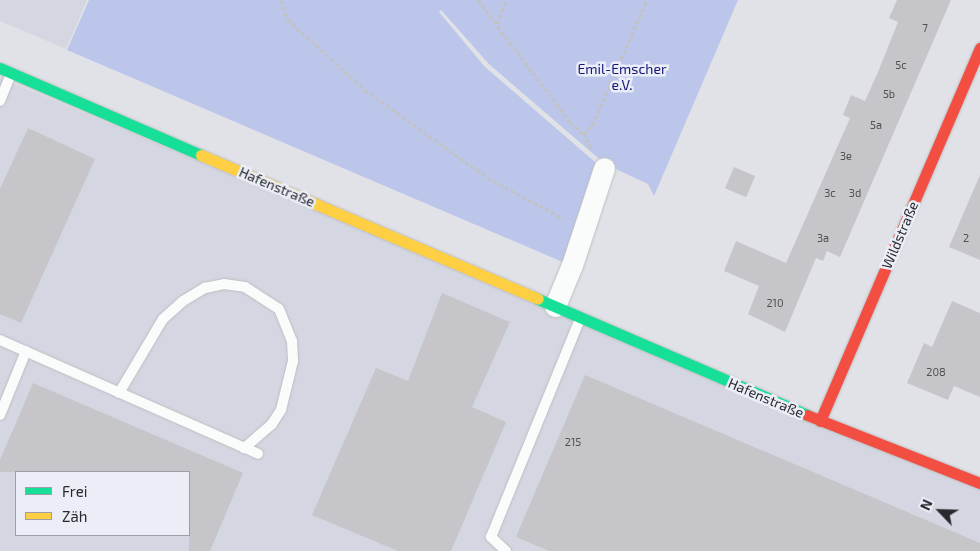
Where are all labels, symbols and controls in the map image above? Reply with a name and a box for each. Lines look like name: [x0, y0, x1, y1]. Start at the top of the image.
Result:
house number: 7: [922, 21, 928, 35]
house number: 5c: [895, 58, 907, 72]
park label: Emil-Emscher e.V.: [577, 61, 667, 94]
house number: 5b: [883, 87, 895, 101]
house number: 5a: [870, 118, 882, 132]
house number: 3e: [840, 149, 852, 163]
street label: Hafenstraße: [237, 164, 317, 210]
house number: 3c: [824, 186, 836, 200]
house number: 3d: [849, 186, 861, 200]
street label: Wildstraße: [878, 199, 922, 271]
house number: 3a: [817, 231, 829, 245]
house number: 2: [963, 231, 969, 245]
house number: 210: [766, 296, 784, 310]
house number: 208: [926, 365, 946, 379]
street label: Hafenstraße: [726, 375, 806, 421]
house number: 215: [565, 435, 581, 449]
legend: [15, 471, 190, 536]
text: Frei: [62, 482, 87, 500]
north arrow: [915, 486, 965, 536]
text: N: [916, 497, 936, 513]
text: Zäh: [62, 507, 87, 525]

